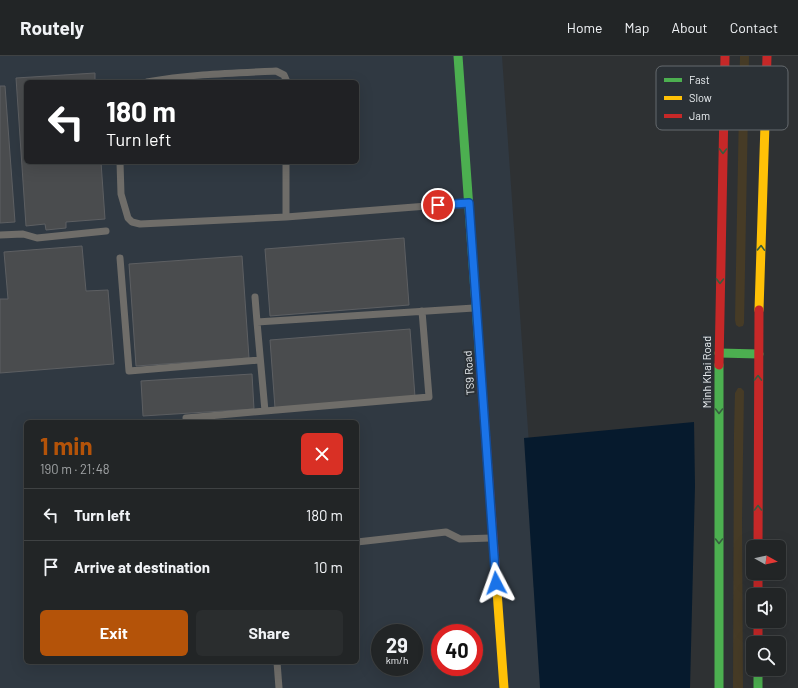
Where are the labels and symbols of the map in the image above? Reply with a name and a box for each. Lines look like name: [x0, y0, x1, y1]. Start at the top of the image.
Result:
legend: [656, 66, 788, 130]
text: Fast: [689, 73, 710, 86]
text: Slow: [689, 91, 712, 104]
text: Jam: [689, 109, 710, 122]
one-way arrow: [719, 148, 727, 154]
pin: [421, 188, 455, 222]
one-way arrow: [757, 245, 765, 251]
one-way arrow: [716, 278, 724, 284]
street label: Minh Khai Road: [700, 336, 713, 408]
street label: TS9 Road: [460, 350, 477, 396]
one-way arrow: [754, 375, 762, 381]
one-way arrow: [715, 408, 723, 414]
one-way arrow: [754, 505, 762, 511]
one-way arrow: [715, 538, 723, 544]
north arrow: [746, 540, 786, 580]
position arrow: [475, 562, 517, 604]
speed limit sign: 40: [431, 624, 483, 676]

